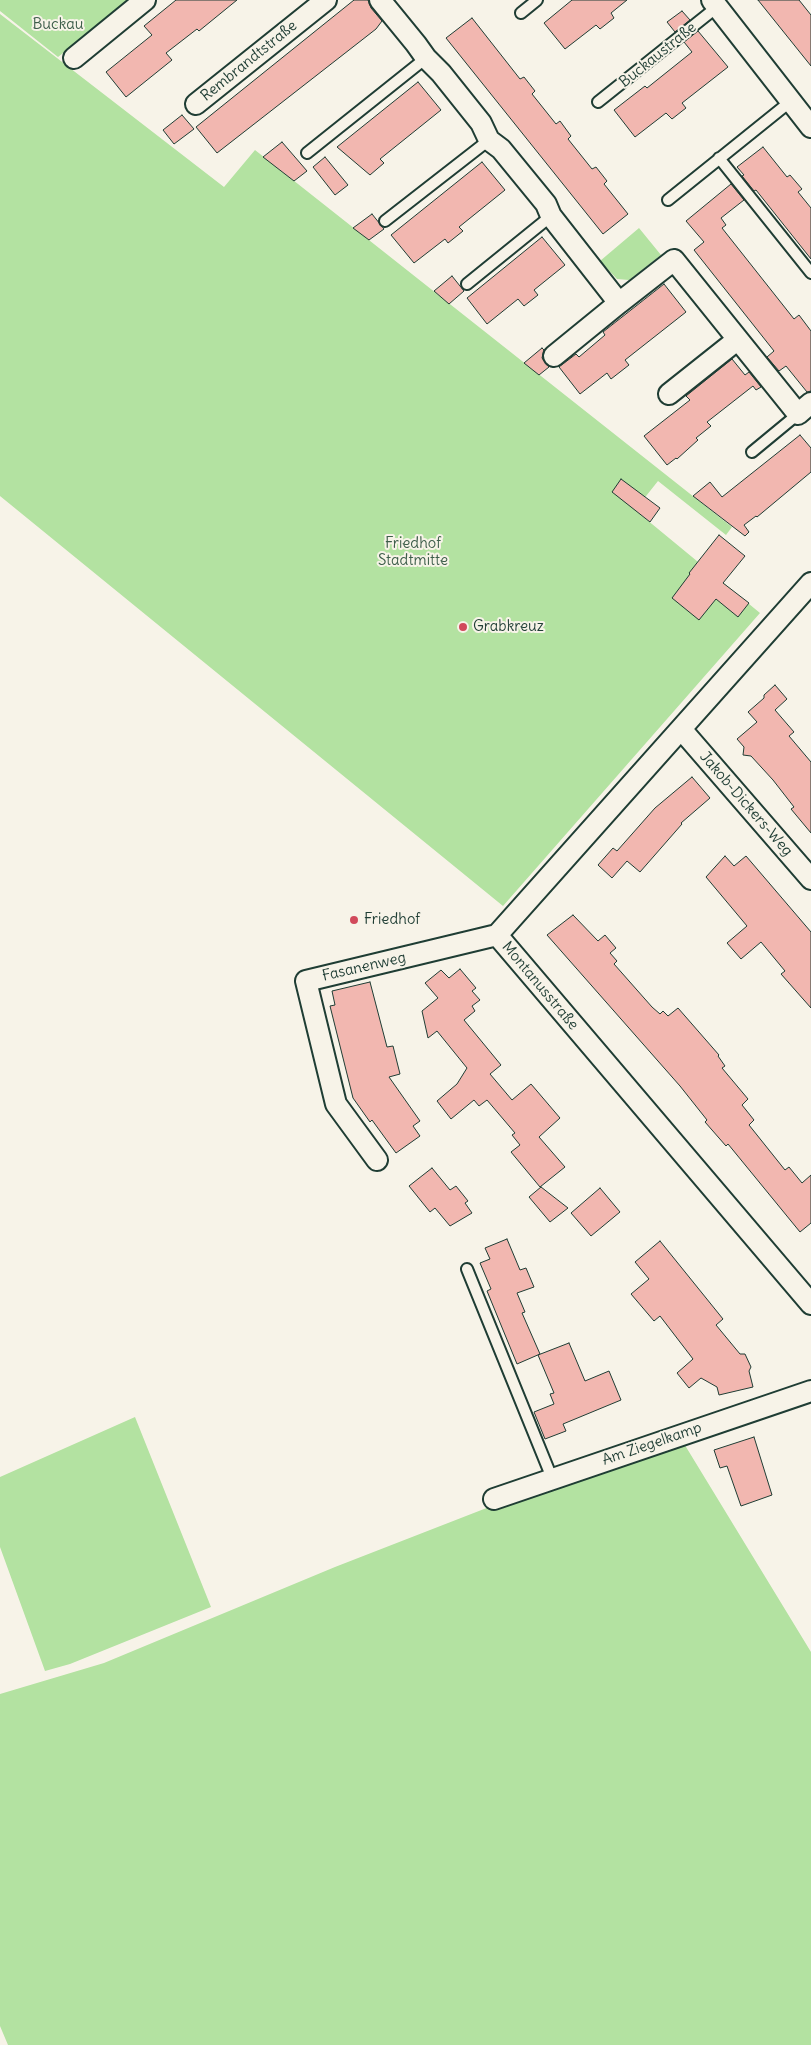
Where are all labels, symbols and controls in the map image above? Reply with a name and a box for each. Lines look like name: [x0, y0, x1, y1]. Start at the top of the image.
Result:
park label: Buckau: [33, 16, 83, 34]
street label: Rembrandtstraße: [197, 17, 301, 105]
street label: Buckaustraße: [616, 19, 700, 91]
park label: Friedhof Stadtmitte: [378, 535, 448, 570]
place label: Grabkreuz: [473, 618, 544, 636]
marker: Grabkreuz: [457, 621, 469, 633]
street label: Jakob-Dickers-Weg: [696, 748, 796, 860]
place label: Friedhof: [364, 911, 420, 929]
marker: Friedhof: [348, 914, 360, 926]
street label: Montanusstraße: [498, 938, 582, 1034]
street label: Fasanenweg: [320, 949, 408, 985]
street label: Am Ziegelkamp: [600, 1419, 704, 1469]

